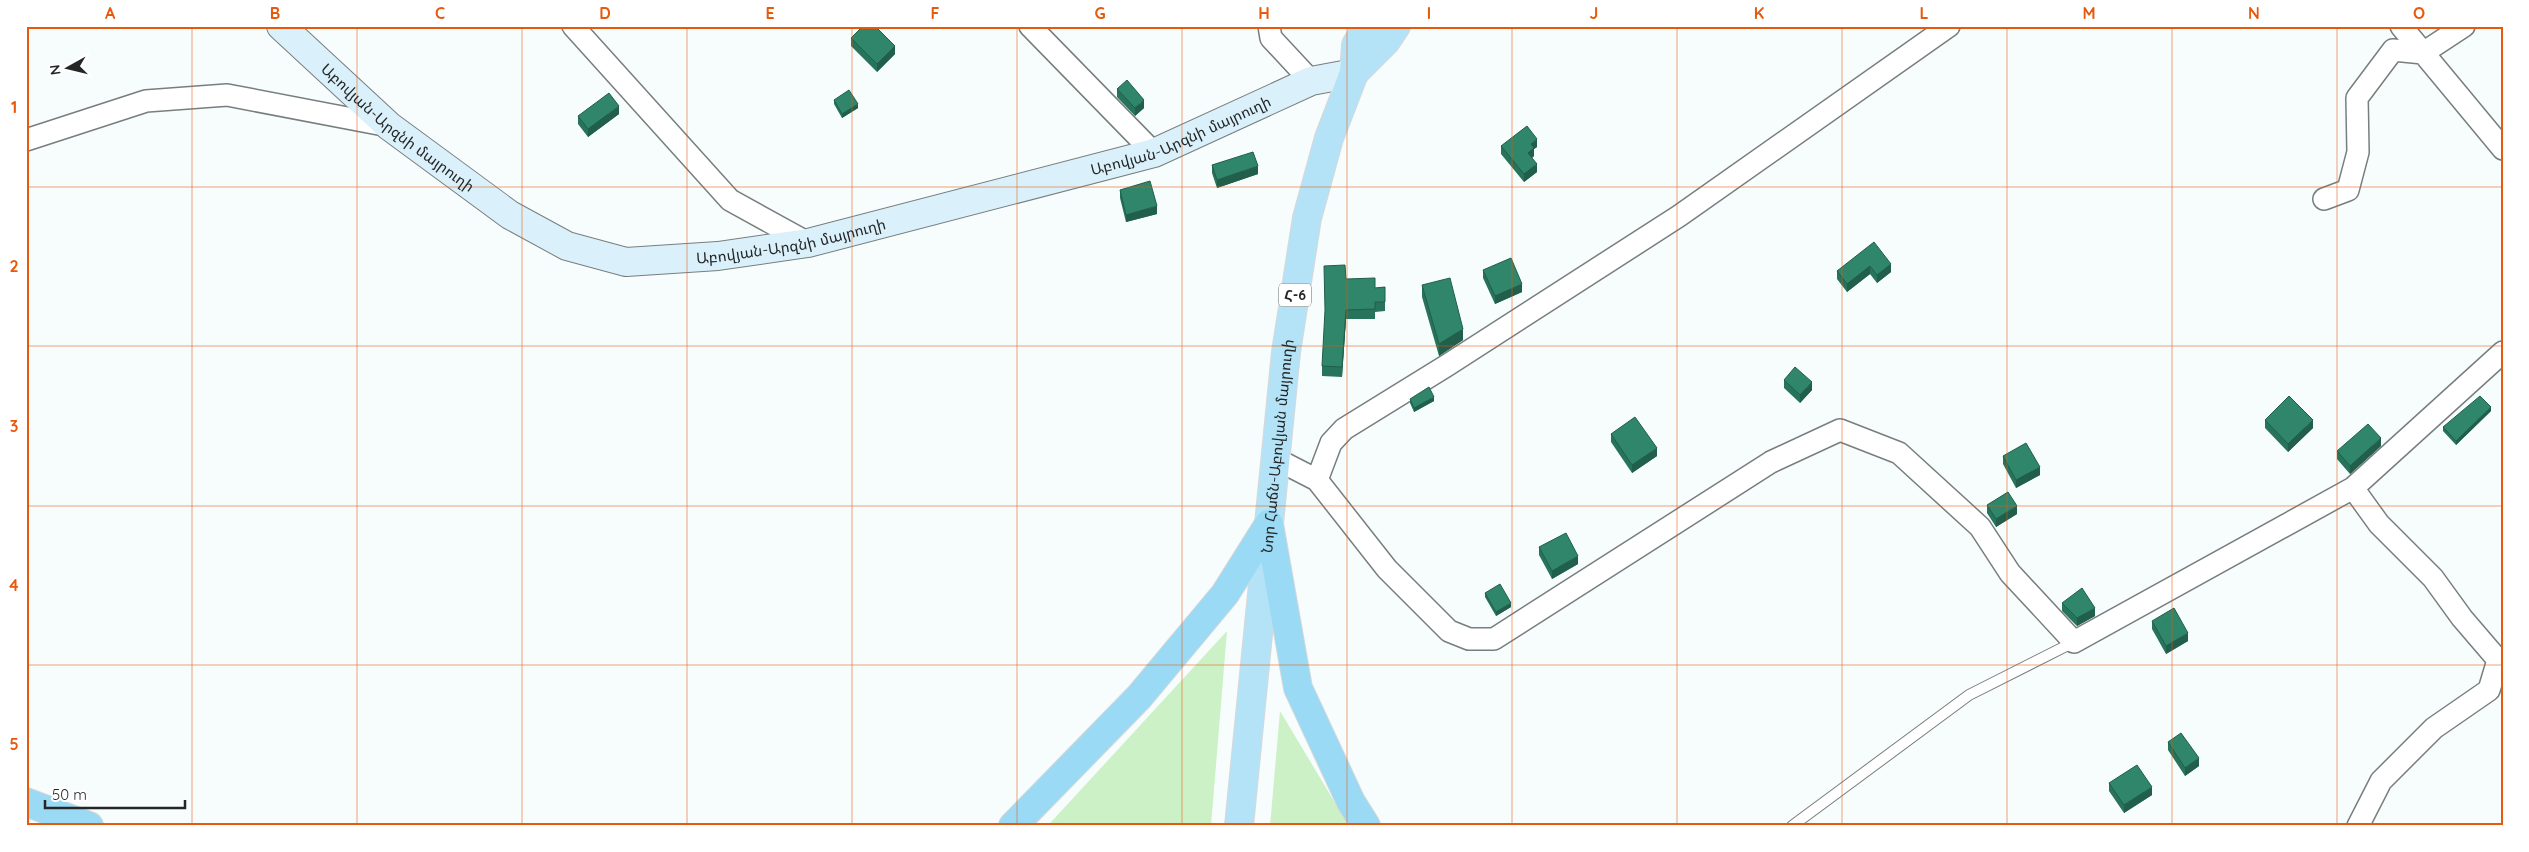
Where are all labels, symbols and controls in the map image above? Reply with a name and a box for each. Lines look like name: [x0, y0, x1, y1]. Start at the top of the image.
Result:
text: A: [105, 3, 116, 23]
text: B: [270, 3, 280, 23]
text: C: [435, 3, 445, 23]
text: D: [599, 3, 611, 23]
text: E: [765, 3, 775, 23]
text: F: [931, 3, 940, 23]
text: G: [1094, 3, 1106, 23]
text: H: [1258, 3, 1270, 23]
text: I: [1427, 3, 1431, 23]
text: J: [1590, 3, 1598, 23]
text: K: [1754, 3, 1764, 23]
text: L: [1920, 3, 1929, 23]
text: M: [2082, 3, 2096, 23]
text: N: [2248, 3, 2260, 23]
text: O: [2413, 3, 2425, 23]
north arrow: [42, 42, 92, 92]
street label: Աբովյան-Արզնի մայրուղի: [318, 59, 479, 195]
text: N: [45, 63, 65, 76]
street label: Աբովյան-Արզնի մայրուղի: [1088, 91, 1274, 179]
text: 1: [11, 97, 17, 117]
street label: Աբովյան-Արզնի մայրուղի: [695, 214, 888, 267]
text: 2: [9, 256, 19, 276]
road number: Հ-6: [1279, 284, 1311, 306]
street label: Նոր Հաճն-Աբովյան մայրուղի: [1257, 337, 1297, 554]
text: 3: [10, 416, 18, 436]
text: 4: [9, 575, 19, 595]
text: 5: [9, 734, 19, 754]
scale bar: [45, 777, 185, 809]
text: 50 m: [52, 785, 87, 804]

